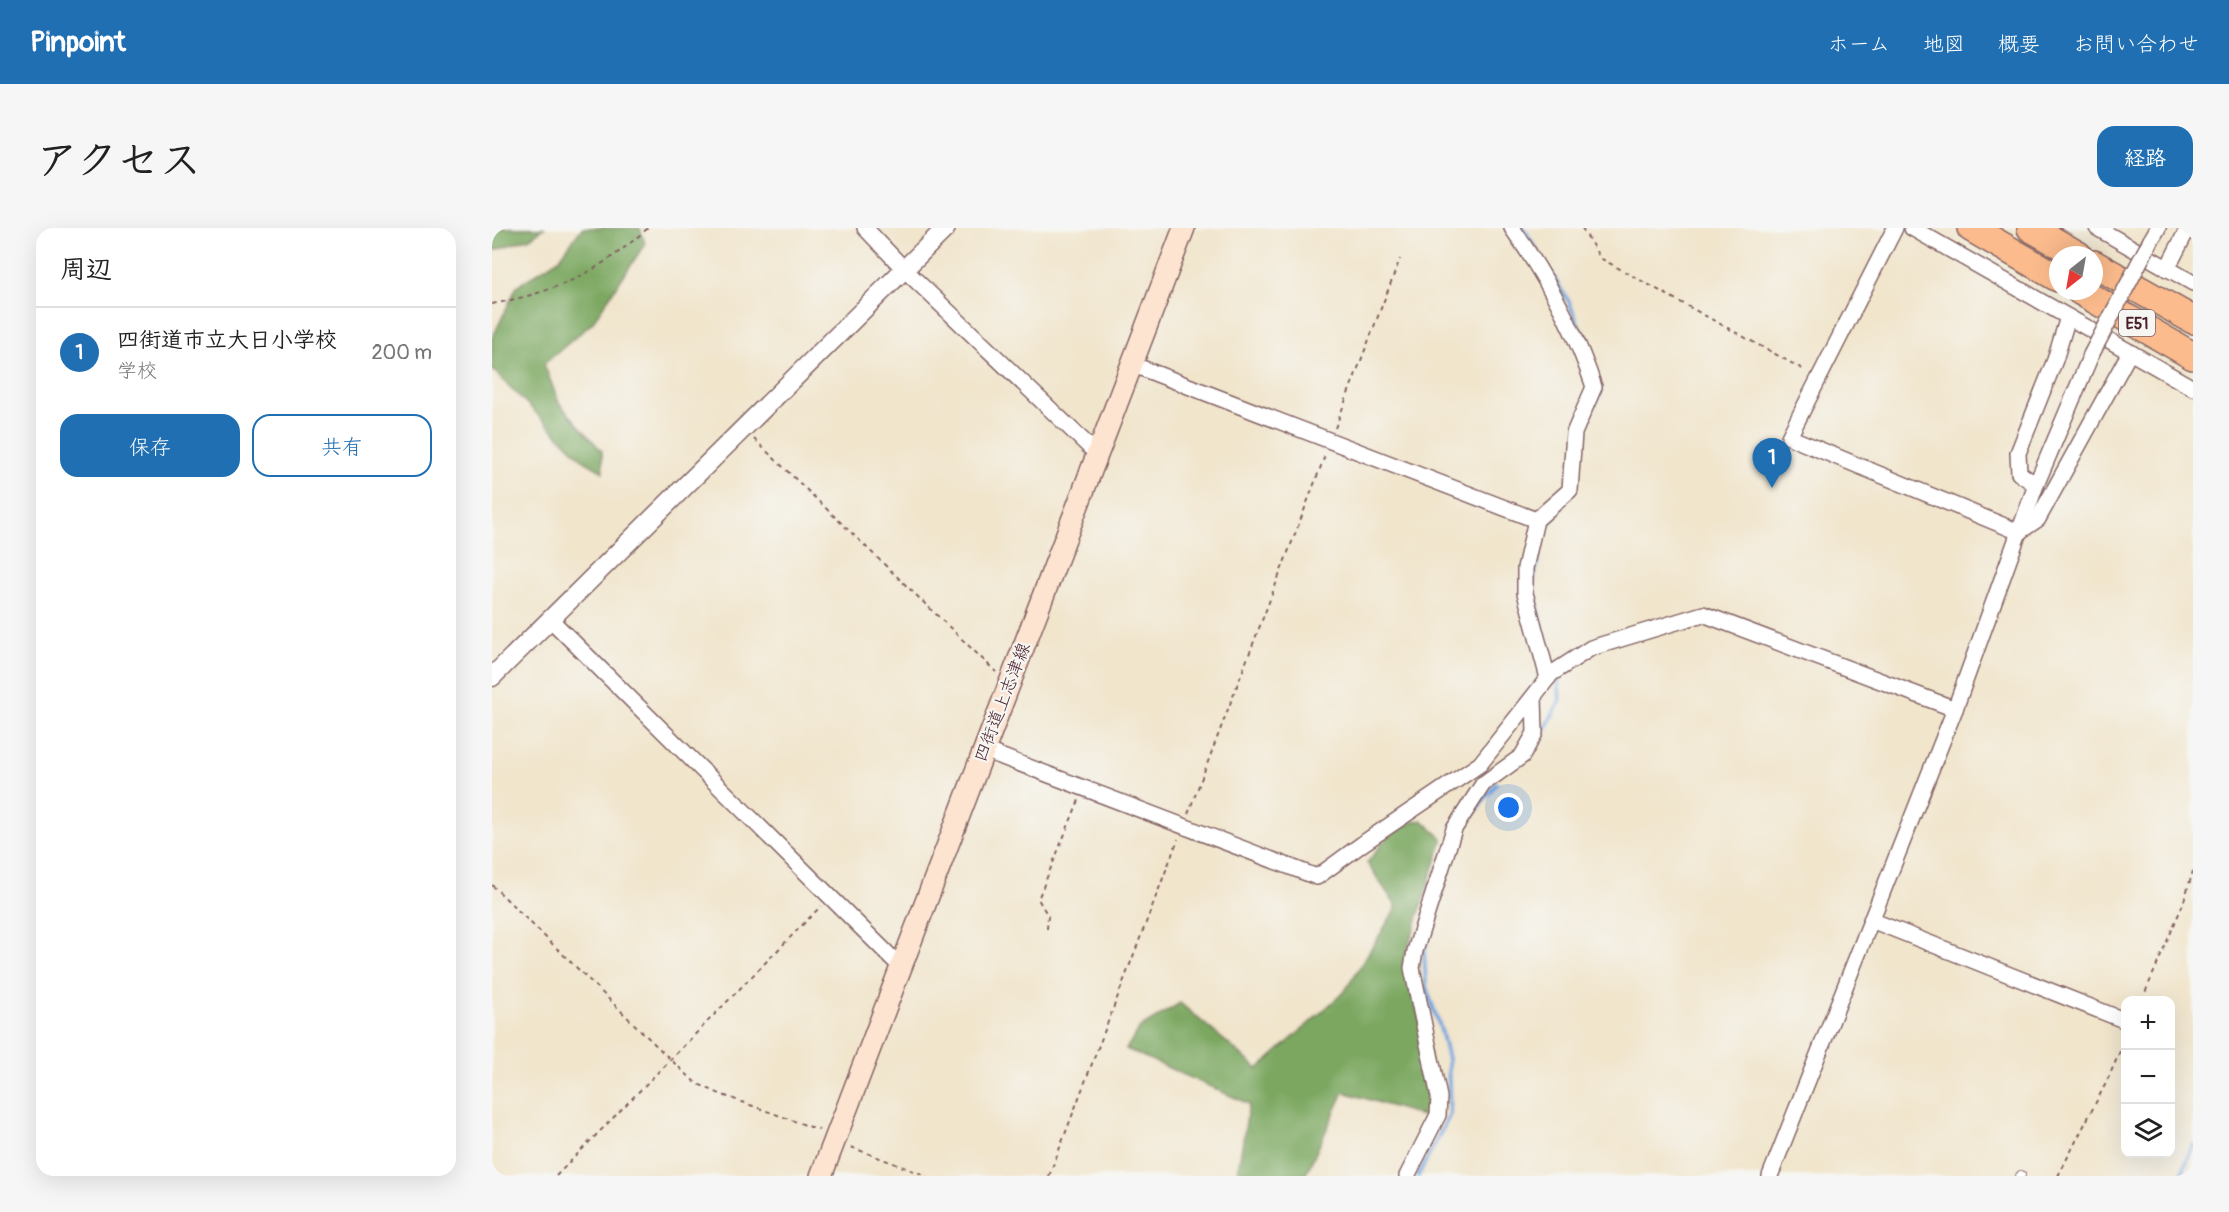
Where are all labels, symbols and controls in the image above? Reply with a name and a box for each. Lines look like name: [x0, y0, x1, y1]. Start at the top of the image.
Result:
text: Pinpoint: [30, 25, 126, 60]
text: ホーム: [1828, 31, 1890, 58]
text: 地図: [1923, 31, 1965, 58]
text: 概要: [1998, 31, 2040, 58]
text: お問い合わせ: [2073, 31, 2199, 58]
button: 経路: [2097, 126, 2193, 187]
text: アクセス: [36, 135, 201, 187]
north arrow: [2049, 246, 2103, 300]
text: 周辺: [60, 254, 112, 286]
road number: E51: [2119, 310, 2155, 336]
text: 四街道市立大日小学校: [117, 326, 337, 354]
text: 1: [76, 340, 83, 365]
text: 200 m: [371, 340, 432, 365]
text: 学校: [117, 358, 157, 383]
button: 保存: [60, 414, 240, 477]
button: 共有: [252, 414, 432, 477]
pin: 1: [1752, 438, 1792, 488]
street label: 四街道上志津線: [969, 639, 1036, 765]
your location: [1494, 793, 1523, 822]
map controls: [2121, 996, 2175, 1158]
button: +: [2121, 996, 2175, 1050]
button: −: [2121, 1050, 2175, 1104]
button: layers: [2121, 1104, 2175, 1158]

